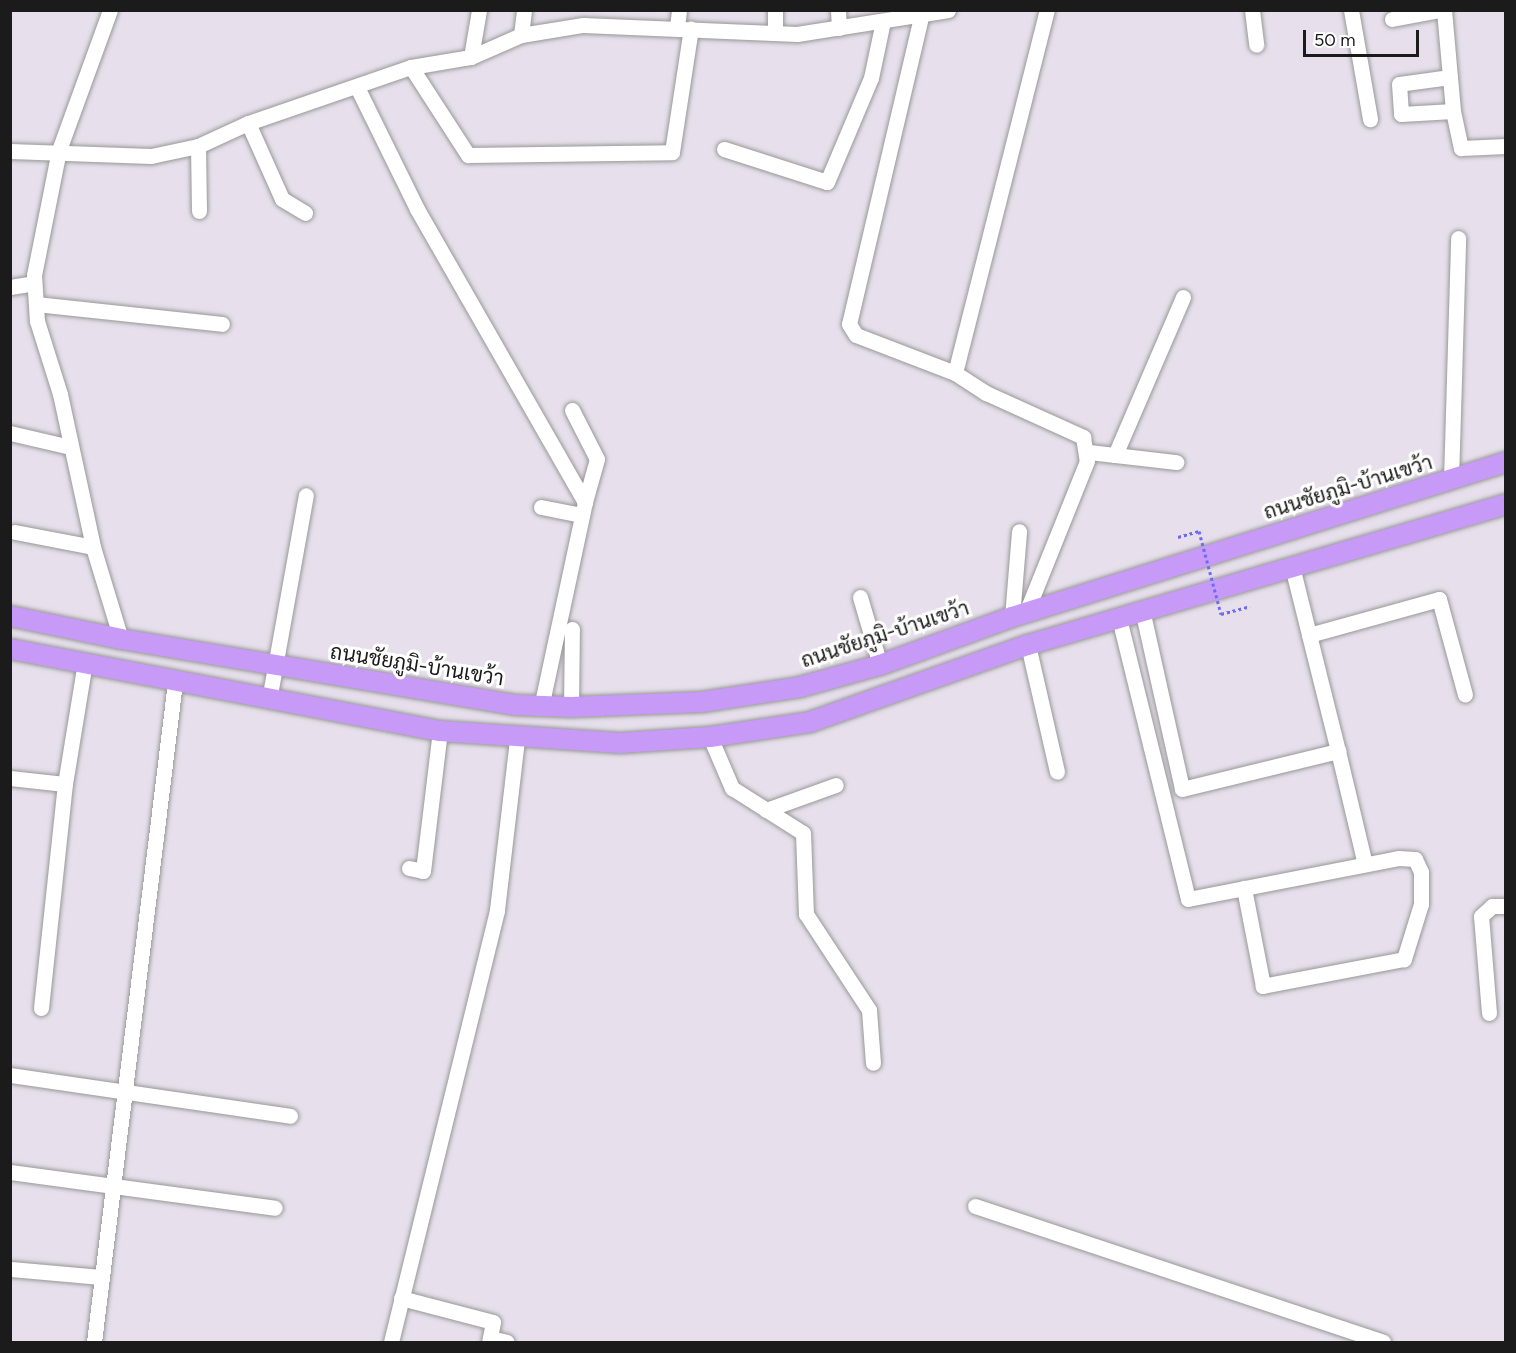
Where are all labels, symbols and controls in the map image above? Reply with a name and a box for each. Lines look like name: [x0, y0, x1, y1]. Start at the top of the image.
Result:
scale bar: [1306, 18, 1422, 56]
text: 50 m: [1314, 29, 1356, 51]
street label: ถนนชัยภูมิ-บ้านเขว้า: [1260, 449, 1436, 525]
street label: ถนนชัยภูมิ-บ้านเขว้า: [798, 595, 972, 673]
street label: ถนนชัยภูมิ-บ้านเขว้า: [328, 639, 506, 691]

